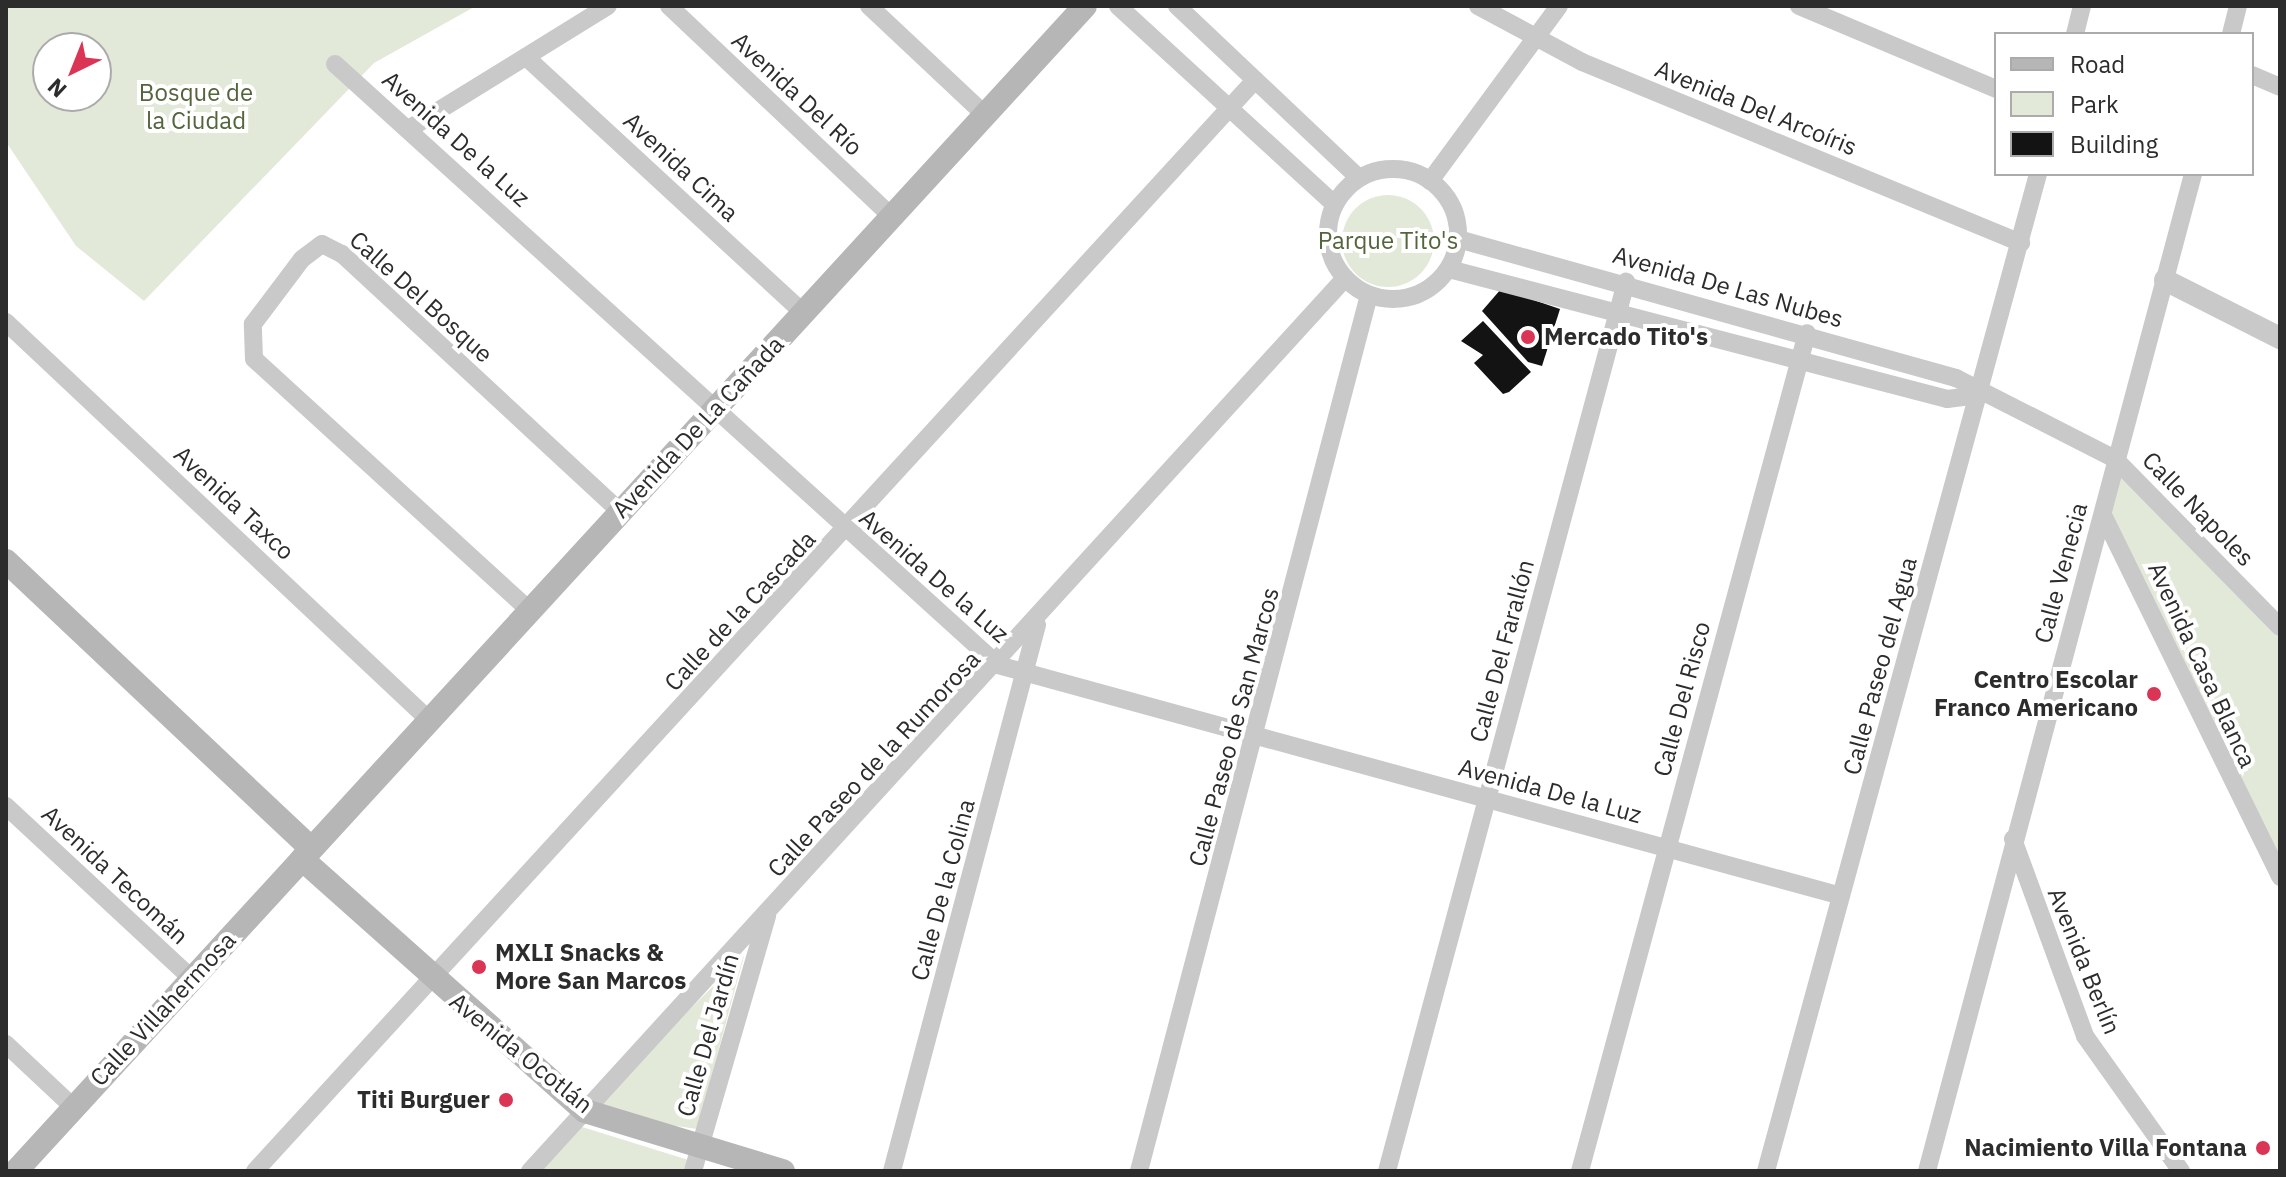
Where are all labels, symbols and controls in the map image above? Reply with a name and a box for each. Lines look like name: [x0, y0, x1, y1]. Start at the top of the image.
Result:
street label: Avenida Del Río: [726, 26, 868, 162]
north arrow: [32, 32, 112, 112]
legend: [1994, 32, 2254, 176]
text: Road: [2070, 48, 2125, 80]
street label: Avenida Del Arcoíris: [1651, 54, 1861, 162]
street label: Avenida De la Luz: [376, 65, 536, 213]
text: N: [41, 72, 72, 104]
park label: Bosque de la Ciudad: [139, 79, 253, 135]
text: Park: [2070, 88, 2119, 120]
street label: Avenida Cima: [618, 107, 744, 227]
text: Building: [2070, 128, 2158, 160]
street label: Calle Del Bosque: [344, 225, 498, 369]
park label: Parque Tito's: [1318, 227, 1458, 255]
street label: Avenida De Las Nubes: [1610, 240, 1846, 334]
place label: Mercado Tito's: [1544, 323, 1708, 351]
marker: Mercado Tito's: [1519, 328, 1537, 346]
street label: Avenida De La Cañada: [606, 330, 790, 524]
street label: Avenida Taxco: [168, 440, 300, 566]
street label: Calle Napoles: [2136, 446, 2260, 572]
street label: Calle Venecia: [2028, 500, 2094, 646]
street label: Avenida De la Luz: [854, 503, 1014, 649]
street label: Calle de la Cascada: [658, 525, 822, 697]
street label: Calle Paseo del Agua: [1837, 554, 1923, 778]
street label: Calle Del Farallón: [1464, 557, 1540, 745]
street label: Avenida Casa Blanca: [2142, 558, 2262, 772]
street label: Calle Paseo de San Marcos: [1183, 584, 1285, 870]
street label: Calle Del Risco: [1647, 618, 1717, 780]
street label: Calle Paseo de la Rumorosa: [762, 645, 986, 883]
place label: Centro Escolar Franco Americano: [1934, 666, 2138, 722]
marker: Centro Escolar Franco Americano: [2145, 685, 2163, 703]
street label: Avenida De la Luz: [1455, 753, 1645, 829]
street label: Calle De la Colina: [905, 796, 981, 984]
street label: Avenida Tecomán: [36, 800, 194, 950]
street label: Avenida Berlín: [2042, 883, 2126, 1039]
street label: Calle Villahermosa: [84, 926, 242, 1092]
place label: MXLI Snacks & More San Marcos: [495, 939, 686, 995]
street label: Calle Del Jardín: [671, 950, 745, 1120]
marker: MXLI Snacks & More San Marcos: [470, 958, 488, 976]
street label: Avenida Ocotlán: [444, 987, 598, 1119]
place label: Titi Burguer: [357, 1086, 490, 1114]
marker: Titi Burguer: [497, 1091, 515, 1109]
place label: Nacimiento Villa Fontana: [1964, 1134, 2247, 1162]
marker: Nacimiento Villa Fontana: [2254, 1139, 2272, 1157]

